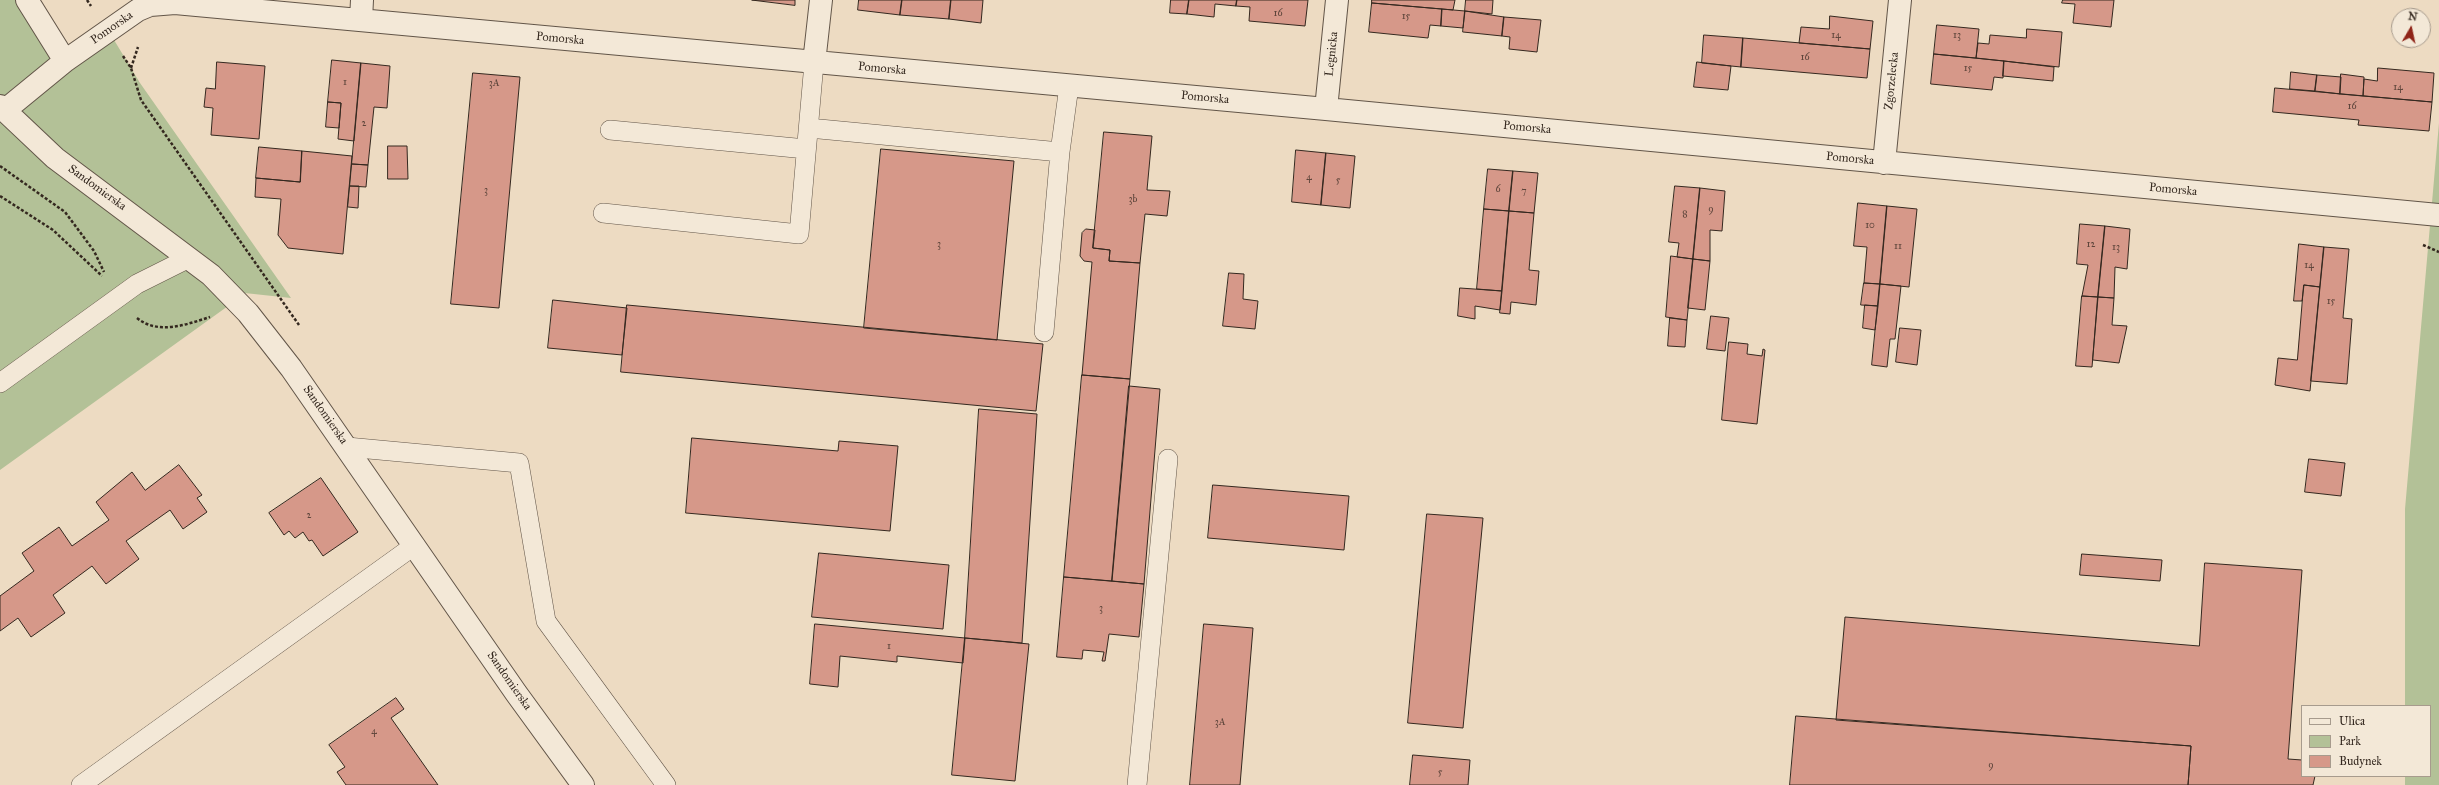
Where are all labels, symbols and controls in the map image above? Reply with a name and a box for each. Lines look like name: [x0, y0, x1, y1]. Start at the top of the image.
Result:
street label: Pomorska: [88, 8, 136, 48]
house number: 16: [1273, 8, 1283, 20]
north arrow: [2391, 8, 2431, 48]
text: N: [2407, 9, 2418, 24]
house number: 15: [1402, 11, 1410, 23]
street label: Pomorska: [535, 30, 585, 48]
house number: 14: [1831, 30, 1841, 42]
house number: 13: [1953, 30, 1961, 42]
street label: Legnicka: [1322, 31, 1342, 77]
street label: Zgorzelecka: [1882, 51, 1902, 111]
house number: 16: [1800, 52, 1810, 64]
street label: Pomorska: [857, 60, 907, 78]
house number: 15: [1964, 63, 1972, 75]
house number: 1: [343, 77, 347, 89]
house number: 3A: [489, 78, 499, 90]
house number: 14: [2393, 82, 2403, 94]
street label: Pomorska: [1180, 89, 1230, 107]
house number: 16: [2347, 101, 2357, 113]
house number: 2: [362, 118, 366, 130]
street label: Pomorska: [1502, 119, 1552, 137]
street label: Pomorska: [1825, 150, 1875, 168]
street label: Sandomierska: [65, 162, 129, 214]
house number: 4: [1306, 172, 1312, 184]
house number: 5: [1336, 175, 1340, 187]
street label: Pomorska: [2148, 181, 2198, 199]
house number: 6: [1495, 184, 1501, 196]
house number: 3: [484, 185, 488, 197]
house number: 7: [1521, 186, 1527, 198]
house number: 3b: [1129, 194, 1137, 206]
house number: 9: [1708, 204, 1714, 216]
house number: 8: [1682, 209, 1688, 221]
house number: 10: [1865, 220, 1875, 232]
house number: 3: [937, 239, 941, 251]
house number: 12: [2087, 239, 2095, 251]
house number: 11: [1894, 241, 1902, 253]
house number: 13: [2112, 242, 2120, 254]
house number: 14: [2304, 260, 2314, 272]
house number: 15: [2327, 296, 2335, 308]
street label: Sandomierska: [299, 383, 351, 447]
house number: 2: [307, 510, 311, 522]
house number: 3: [1099, 603, 1103, 615]
house number: 1: [887, 641, 891, 653]
street label: Sandomierska: [483, 649, 535, 713]
legend: [2301, 705, 2431, 777]
text: Ulica: [2339, 714, 2365, 728]
house number: 3A: [1215, 717, 1225, 729]
house number: 4: [371, 726, 377, 738]
text: Park: [2339, 734, 2361, 748]
text: Budynek: [2339, 754, 2382, 768]
house number: 9: [1988, 760, 1994, 772]
house number: 5: [1438, 767, 1442, 779]

